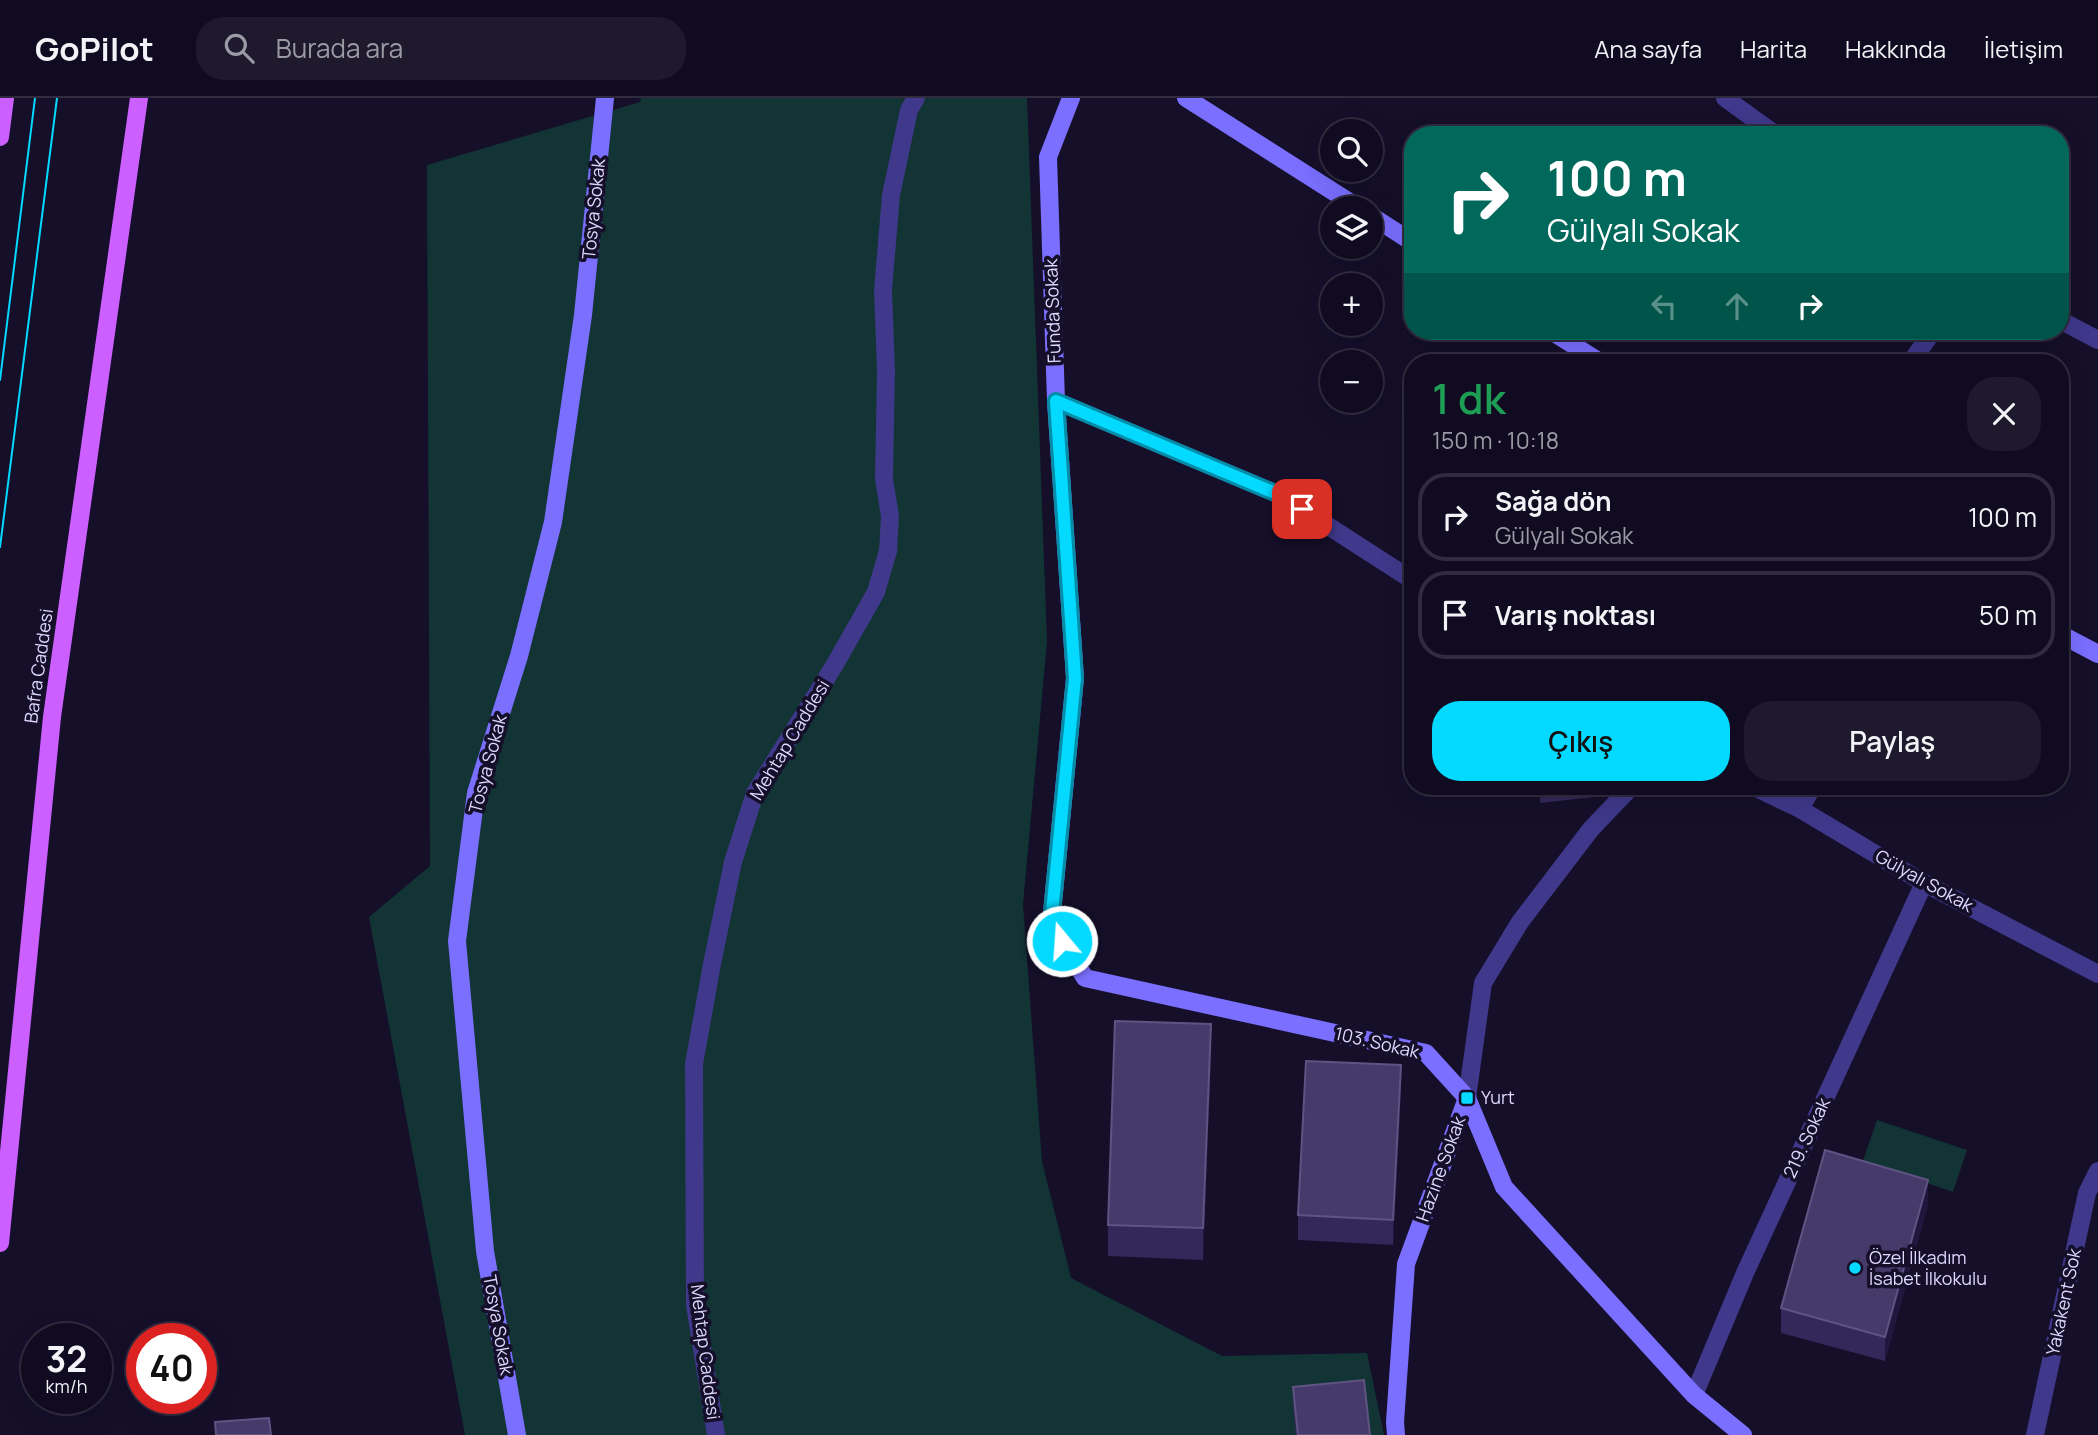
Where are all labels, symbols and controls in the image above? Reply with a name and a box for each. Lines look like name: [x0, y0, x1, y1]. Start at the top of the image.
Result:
search box: [196, 17, 686, 80]
text: GoPilot: [35, 26, 154, 71]
icon: search: [220, 29, 258, 67]
text: Burada ara: [276, 30, 403, 66]
text: Ana sayfa: [1594, 32, 1702, 65]
text: Harita: [1740, 32, 1807, 65]
text: Hakkında: [1845, 32, 1946, 65]
text: İletişim: [1984, 32, 2063, 65]
map controls: [1320, 119, 1383, 413]
button: search: [1320, 119, 1383, 182]
text: 100 m: [1547, 144, 1687, 211]
icon: right: [1432, 154, 1523, 245]
street label: Tosya Sokak: [576, 156, 610, 261]
button: layers: [1320, 196, 1383, 259]
text: Gülyalı Sokak: [1547, 208, 1740, 252]
street label: Funda Sokak: [1038, 257, 1066, 364]
button: +: [1320, 273, 1383, 336]
icon: left: [1645, 287, 1683, 325]
icon: ahead: [1718, 287, 1756, 325]
icon: right: [1791, 287, 1829, 325]
button: −: [1320, 350, 1383, 413]
text: 1 dk: [1432, 369, 1506, 427]
button: close: [1967, 377, 2041, 451]
text: 150 m · 10:18: [1432, 424, 1559, 456]
pin: [1272, 479, 1332, 539]
text: Sağa dön: [1495, 483, 1612, 519]
icon: arrive: [1283, 490, 1321, 528]
icon: right: [1436, 498, 1474, 536]
text: 100 m: [1968, 499, 2037, 535]
text: Gülyalı Sokak: [1495, 519, 1633, 551]
icon: arrive: [1436, 596, 1474, 634]
text: Varış noktası: [1495, 597, 1656, 633]
text: 50 m: [1979, 597, 2037, 633]
street label: Bafra Caddesi: [18, 607, 58, 725]
street label: Mehtap Caddesi: [744, 675, 835, 804]
button: Çıkış: [1432, 701, 1730, 781]
button: Paylaş: [1744, 701, 2041, 781]
street label: Tosya Sokak: [462, 711, 512, 816]
street label: Gülyalı Sokak: [1871, 843, 1979, 917]
position arrow: [1025, 904, 1099, 978]
street label: 103. Sokak: [1333, 1021, 1423, 1064]
place label: Yurt: [1481, 1085, 1515, 1109]
marker: Yurt: [1459, 1090, 1475, 1106]
street label: 219. Sokak: [1777, 1093, 1836, 1182]
street label: Hazine Sokak: [1410, 1112, 1471, 1225]
place label: Özel İlkadım İsabet İlkokulu: [1869, 1245, 1987, 1290]
street label: Yakakent Sok: [2040, 1245, 2086, 1357]
marker: Özel İlkadım İsabet İlkokulu: [1847, 1260, 1863, 1276]
street label: Tosya Sokak: [478, 1273, 520, 1378]
street label: Mehtap Caddesi: [686, 1283, 726, 1421]
speed limit sign: 40: [126, 1323, 217, 1414]
text: 32: [46, 1335, 87, 1383]
text: km/h: [46, 1374, 87, 1398]

